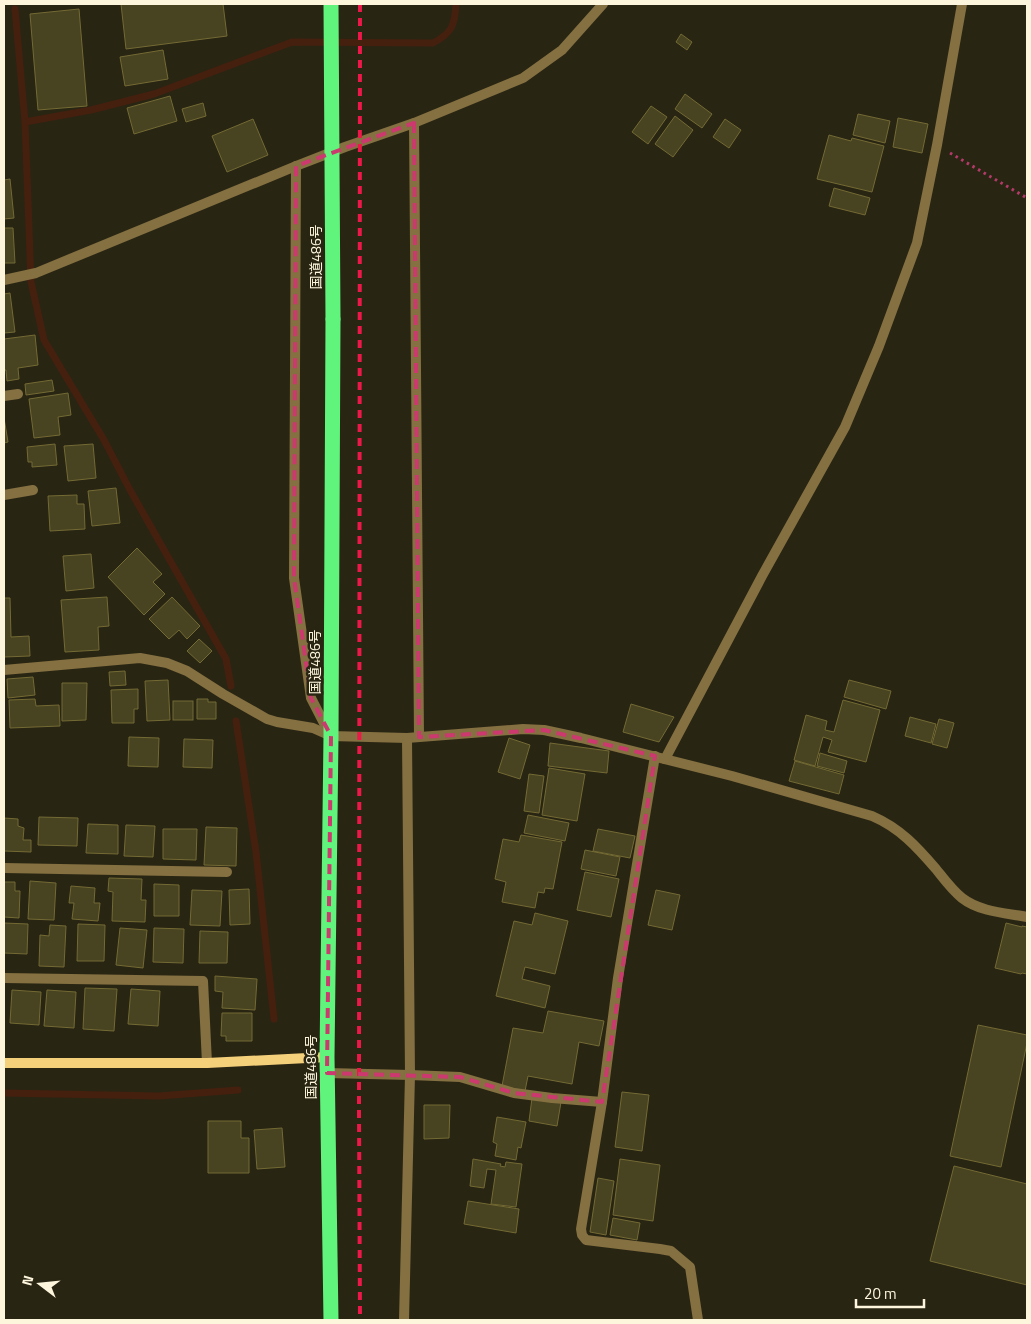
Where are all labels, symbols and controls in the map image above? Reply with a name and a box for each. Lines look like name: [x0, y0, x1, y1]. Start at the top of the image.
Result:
street label: 国道486号: [305, 224, 326, 290]
street label: 国道486号: [304, 629, 325, 695]
street label: 国道486号: [300, 1034, 321, 1100]
north arrow: [15, 1259, 65, 1309]
text: N: [16, 1273, 38, 1288]
scale bar: [856, 1276, 924, 1308]
text: 20 m: [864, 1282, 897, 1305]

